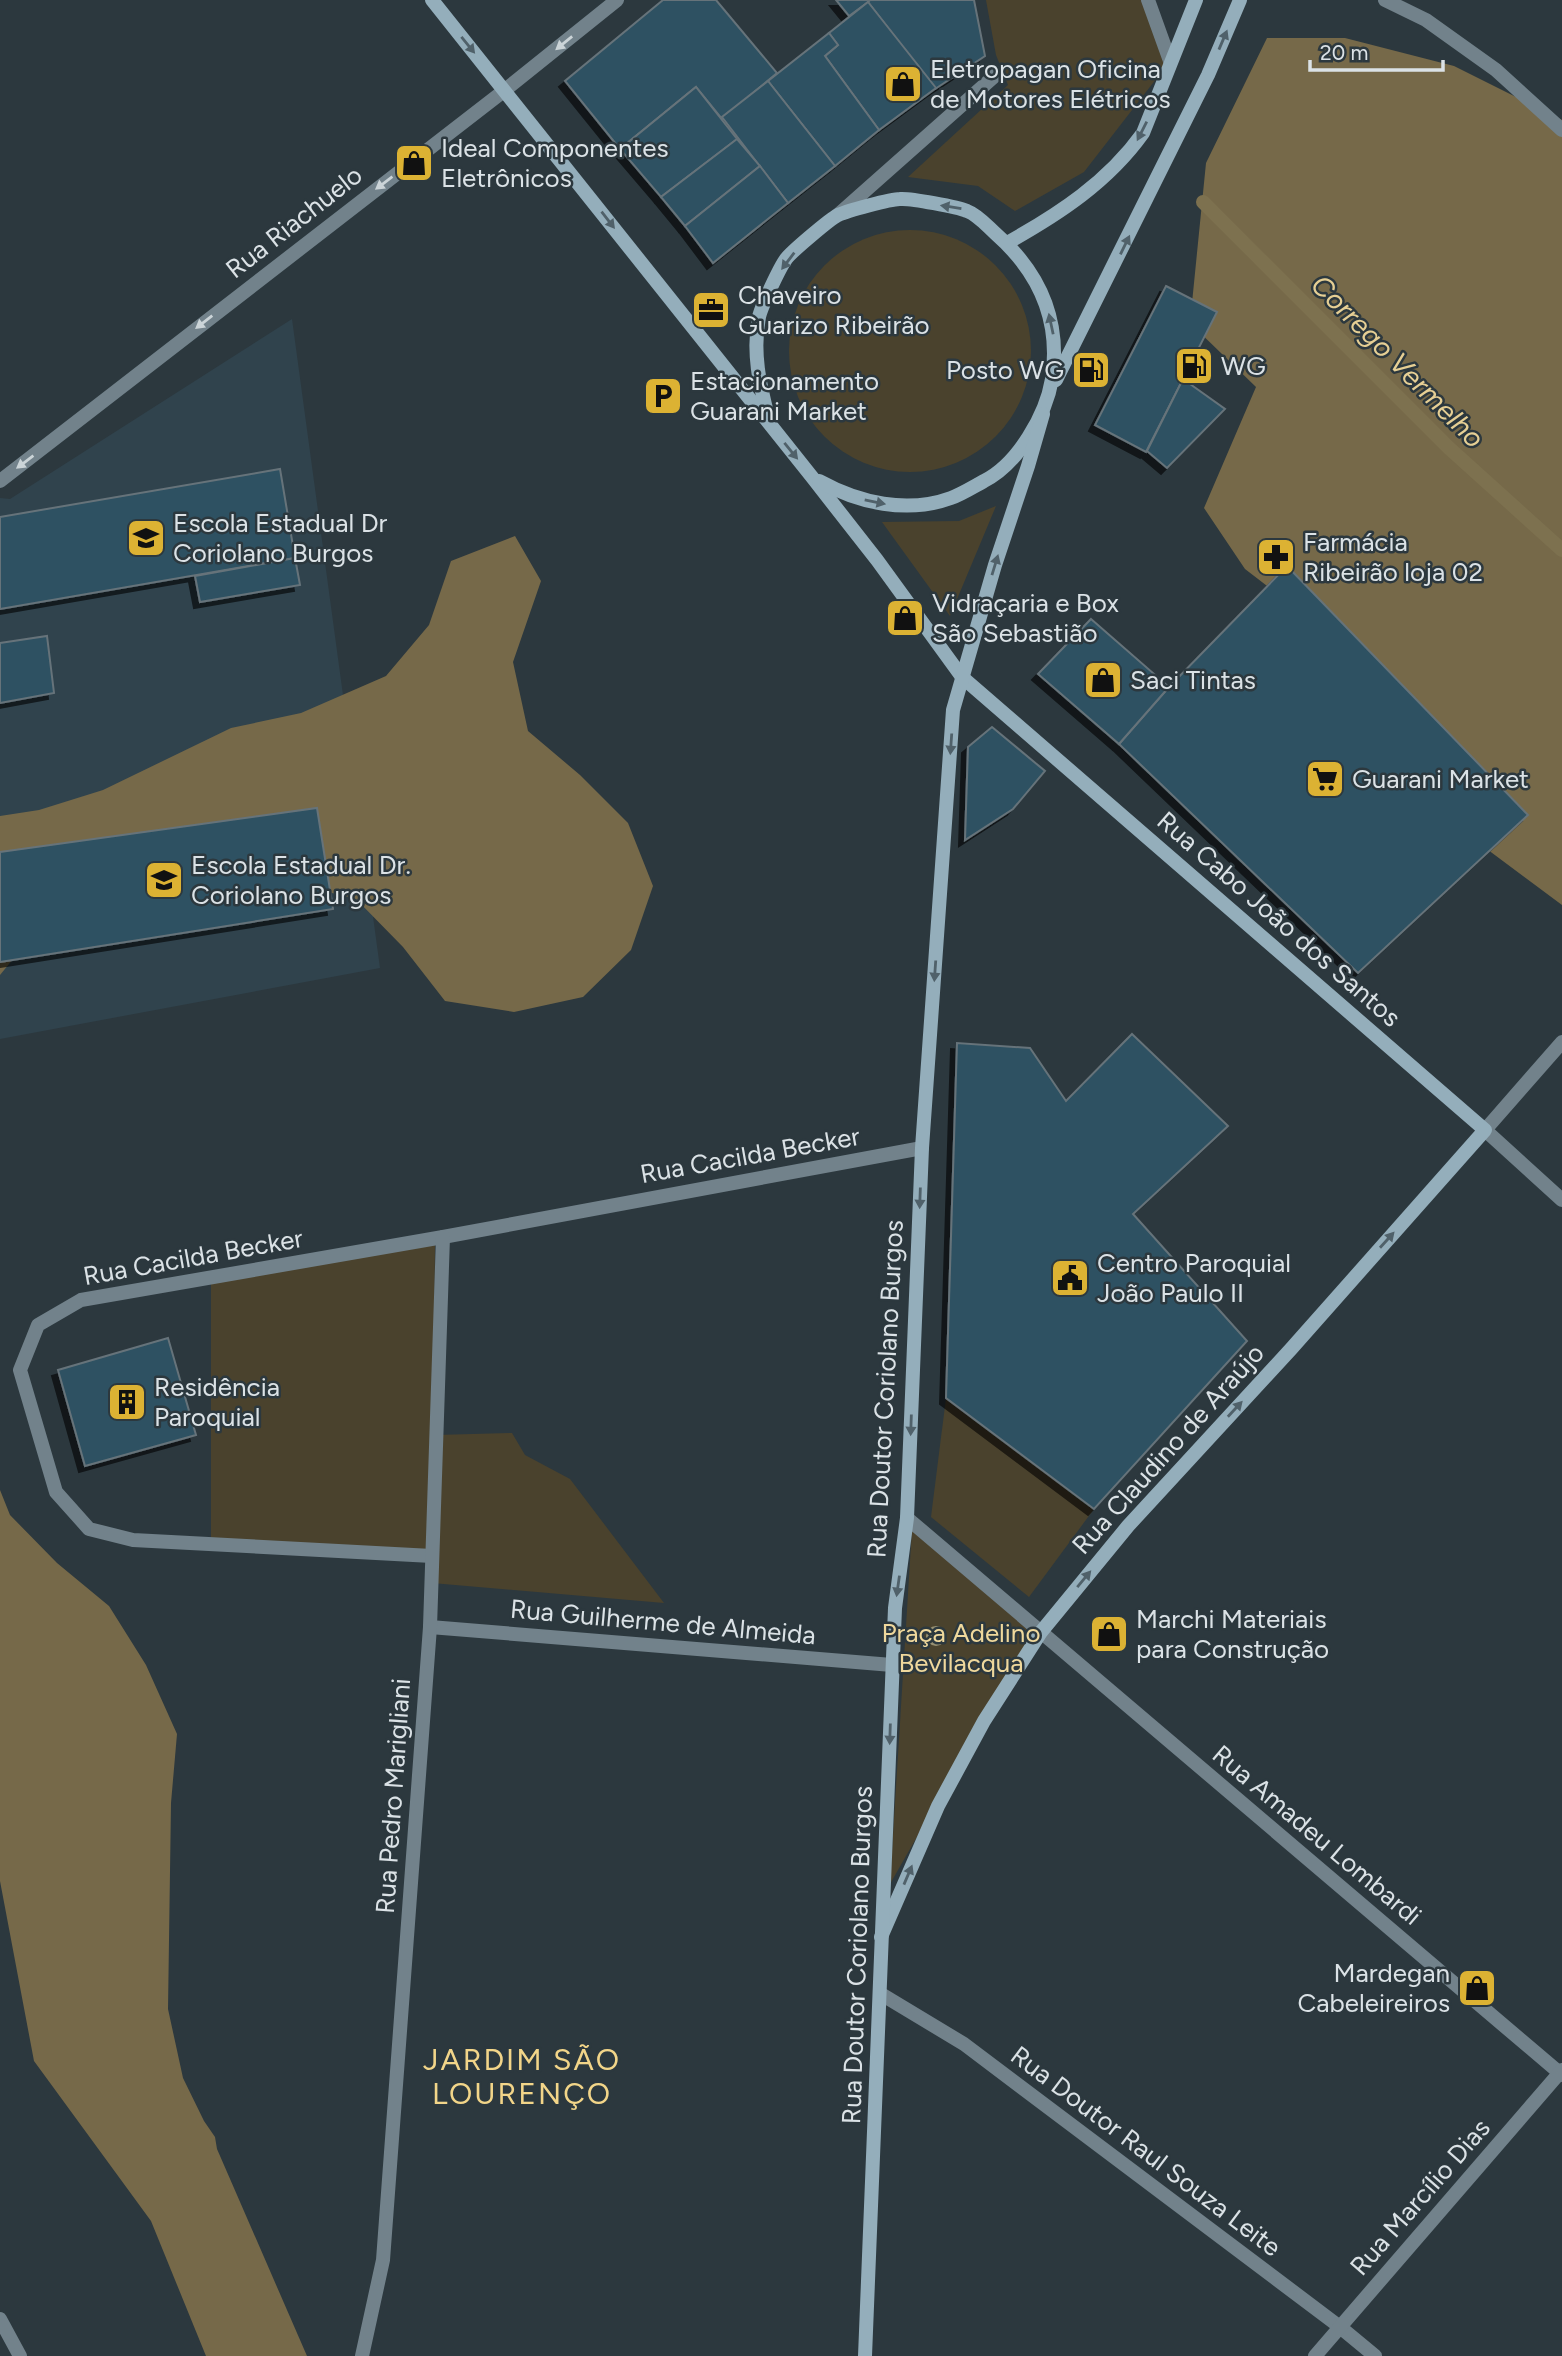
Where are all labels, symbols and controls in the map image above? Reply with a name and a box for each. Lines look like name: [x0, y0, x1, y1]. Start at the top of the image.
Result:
scale bar: [1310, 28, 1443, 72]
one-way arrow: [1218, 29, 1229, 50]
one-way arrow: [555, 35, 572, 50]
one-way arrow: [461, 36, 476, 54]
text: 20 m: [1320, 40, 1368, 65]
place label: Eletropagan Oficina de Motores Elétricos: [930, 53, 1171, 115]
shop icon: Eletropagan Oficina de Motores Elétricos: [882, 63, 924, 105]
one-way arrow: [1137, 121, 1148, 141]
place label: Ideal Componentes Eletrônicos: [441, 132, 669, 194]
shop icon: Ideal Componentes Eletrônicos: [393, 142, 435, 184]
street label: Rua Riachuelo: [219, 159, 369, 285]
one-way arrow: [376, 175, 394, 190]
one-way arrow: [940, 201, 962, 212]
one-way arrow: [601, 211, 616, 229]
one-way arrow: [1119, 235, 1130, 255]
one-way arrow: [781, 251, 795, 270]
water label: Corrego Vermelho: [1304, 267, 1492, 455]
place label: Chaveiro Guarizo Ribeirão: [738, 279, 930, 341]
office icon: Chaveiro Guarizo Ribeirão: [690, 289, 732, 331]
one-way arrow: [1046, 313, 1057, 335]
one-way arrow: [196, 315, 214, 330]
fuel station icon: WG: [1173, 345, 1215, 387]
fuel station icon: Posto WG: [1070, 349, 1112, 391]
place label: WG: [1221, 350, 1266, 382]
place label: Posto WG: [946, 354, 1064, 386]
place label: Estacionamento Guarani Market: [690, 365, 879, 427]
parking icon: Estacionamento Guarani Market: [642, 375, 684, 417]
one-way arrow: [784, 441, 799, 459]
one-way arrow: [16, 454, 34, 468]
one-way arrow: [864, 497, 886, 508]
place label: Escola Estadual Dr Coriolano Burgos: [173, 507, 388, 569]
school or university icon: Escola Estadual Dr Coriolano Burgos: [125, 517, 167, 559]
place label: Farmácia Ribeirão loja 02: [1303, 526, 1483, 588]
pharmacy icon: Farmácia Ribeirão loja 02: [1255, 536, 1297, 578]
one-way arrow: [990, 554, 1001, 575]
place label: Vidraçaria e Box São Sebastião: [932, 587, 1120, 649]
shop icon: Vidraçaria e Box São Sebastião: [884, 597, 926, 639]
shop icon: Saci Tintas: [1082, 659, 1124, 701]
place label: Saci Tintas: [1130, 664, 1256, 696]
one-way arrow: [945, 733, 956, 755]
supermarket icon: Guarani Market: [1304, 758, 1346, 800]
place label: Guarani Market: [1352, 763, 1529, 795]
street label: Rua Cabo João dos Santos: [1151, 805, 1407, 1033]
place label: Escola Estadual Dr. Coriolano Burgos: [191, 849, 411, 911]
school or university icon: Escola Estadual Dr. Coriolano Burgos: [143, 859, 185, 901]
one-way arrow: [929, 960, 940, 982]
street label: Rua Cacilda Becker: [638, 1120, 863, 1190]
one-way arrow: [914, 1187, 925, 1209]
street label: Rua Doutor Coriolano Burgos: [860, 1219, 910, 1559]
street label: Rua Cacilda Becker: [81, 1222, 306, 1292]
one-way arrow: [1379, 1232, 1395, 1249]
place label: Centro Paroquial João Paulo II: [1097, 1247, 1291, 1309]
public building icon: Centro Paroquial João Paulo II: [1049, 1257, 1091, 1299]
street label: Rua Claudino de Araújo: [1065, 1337, 1271, 1561]
place label: Residência Paroquial: [154, 1371, 280, 1433]
building icon: Residência Paroquial: [106, 1381, 148, 1423]
one-way arrow: [1227, 1401, 1243, 1418]
one-way arrow: [905, 1415, 917, 1437]
one-way arrow: [1076, 1570, 1091, 1587]
one-way arrow: [892, 1575, 903, 1597]
street label: Rua Guilherme de Almeida: [509, 1593, 817, 1651]
place label: Marchi Materiais para Construção: [1136, 1603, 1329, 1665]
shop icon: Marchi Materiais para Construção: [1088, 1613, 1130, 1655]
park label: Praça Adelino Bevilacqua: [882, 1617, 1040, 1679]
street label: Rua Pedro Marigliani: [369, 1677, 417, 1915]
one-way arrow: [884, 1723, 895, 1745]
street label: Rua Amadeu Lombardi: [1206, 1738, 1428, 1932]
street label: Rua Doutor Coriolano Burgos: [835, 1785, 879, 2125]
one-way arrow: [903, 1864, 914, 1885]
place label: Mardegan Cabeleireiros: [1298, 1957, 1450, 2019]
shop icon: Mardegan Cabeleireiros: [1456, 1967, 1498, 2009]
street label: Rua Doutor Raul Souza Leite: [1005, 2039, 1287, 2263]
district label: JARDIM SÃO LOURENÇO: [423, 2041, 621, 2112]
street label: Rua Marcílio Dias: [1343, 2112, 1497, 2282]

